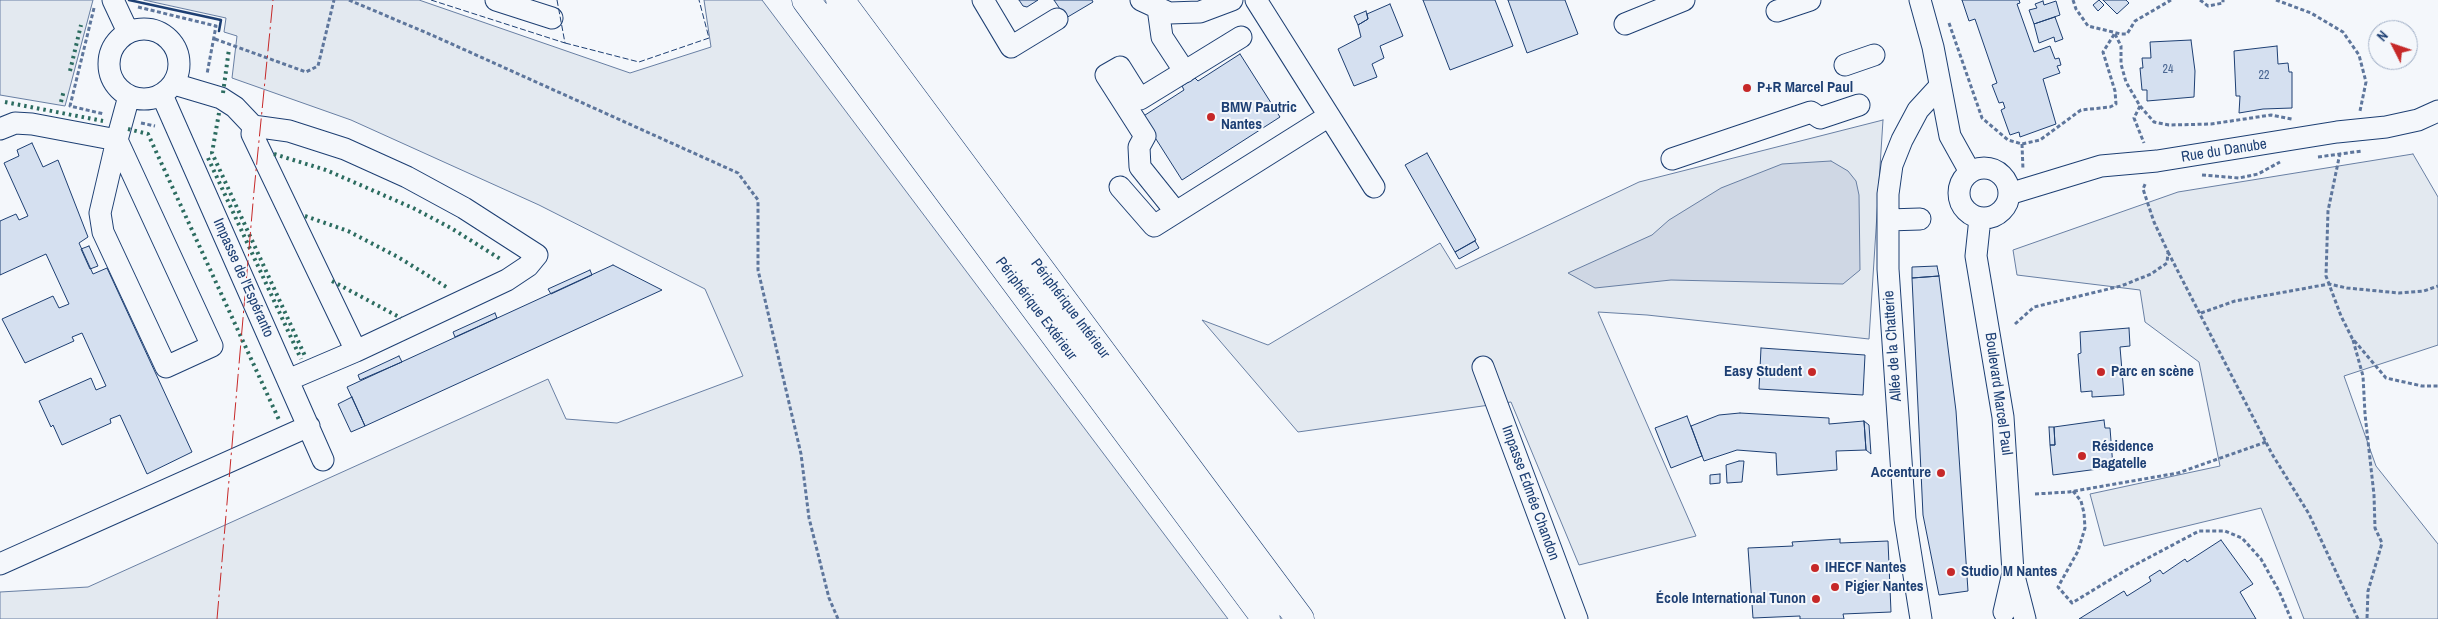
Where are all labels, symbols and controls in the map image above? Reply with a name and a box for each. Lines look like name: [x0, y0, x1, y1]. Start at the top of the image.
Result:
north arrow: [2368, 20, 2418, 70]
text: N: [2373, 27, 2392, 45]
house number: 24: [2163, 63, 2173, 77]
house number: 22: [2259, 69, 2269, 83]
place label: P+R Marcel Paul: [1757, 79, 1853, 97]
marker: P+R Marcel Paul: [1741, 82, 1753, 94]
place label: BMW Pautric Nantes: [1221, 99, 1297, 134]
marker: BMW Pautric Nantes: [1205, 111, 1217, 123]
street label: Rue du Danube: [2180, 135, 2268, 167]
street label: Impasse de l'Espéranto: [209, 216, 277, 340]
street label: Périphérique Extérieur: [991, 254, 1081, 364]
street label: Périphérique Intérieur: [1027, 256, 1113, 362]
street label: Allée de la Chatterie: [1880, 290, 1906, 402]
street label: Boulevard Marcel Paul: [1980, 331, 2016, 457]
place label: Easy Student: [1724, 363, 1802, 381]
place label: Parc en scène: [2111, 363, 2194, 381]
marker: Easy Student: [1806, 366, 1818, 378]
marker: Parc en scène: [2095, 366, 2107, 378]
street label: Impasse Edmée Chandon: [1497, 423, 1563, 563]
place label: Résidence Bagatelle: [2092, 438, 2154, 473]
marker: Résidence Bagatelle: [2076, 450, 2088, 462]
place label: Accenture: [1871, 464, 1931, 482]
marker: Accenture: [1935, 467, 1947, 479]
place label: IHECF Nantes: [1825, 559, 1906, 577]
marker: IHECF Nantes: [1809, 562, 1821, 574]
place label: Studio M Nantes: [1961, 563, 2057, 581]
marker: Studio M Nantes: [1945, 566, 1957, 578]
place label: Pigier Nantes: [1845, 578, 1924, 596]
marker: Pigier Nantes: [1829, 581, 1841, 593]
place label: École International Tunon: [1656, 590, 1806, 608]
marker: École International Tunon: [1810, 593, 1822, 605]

